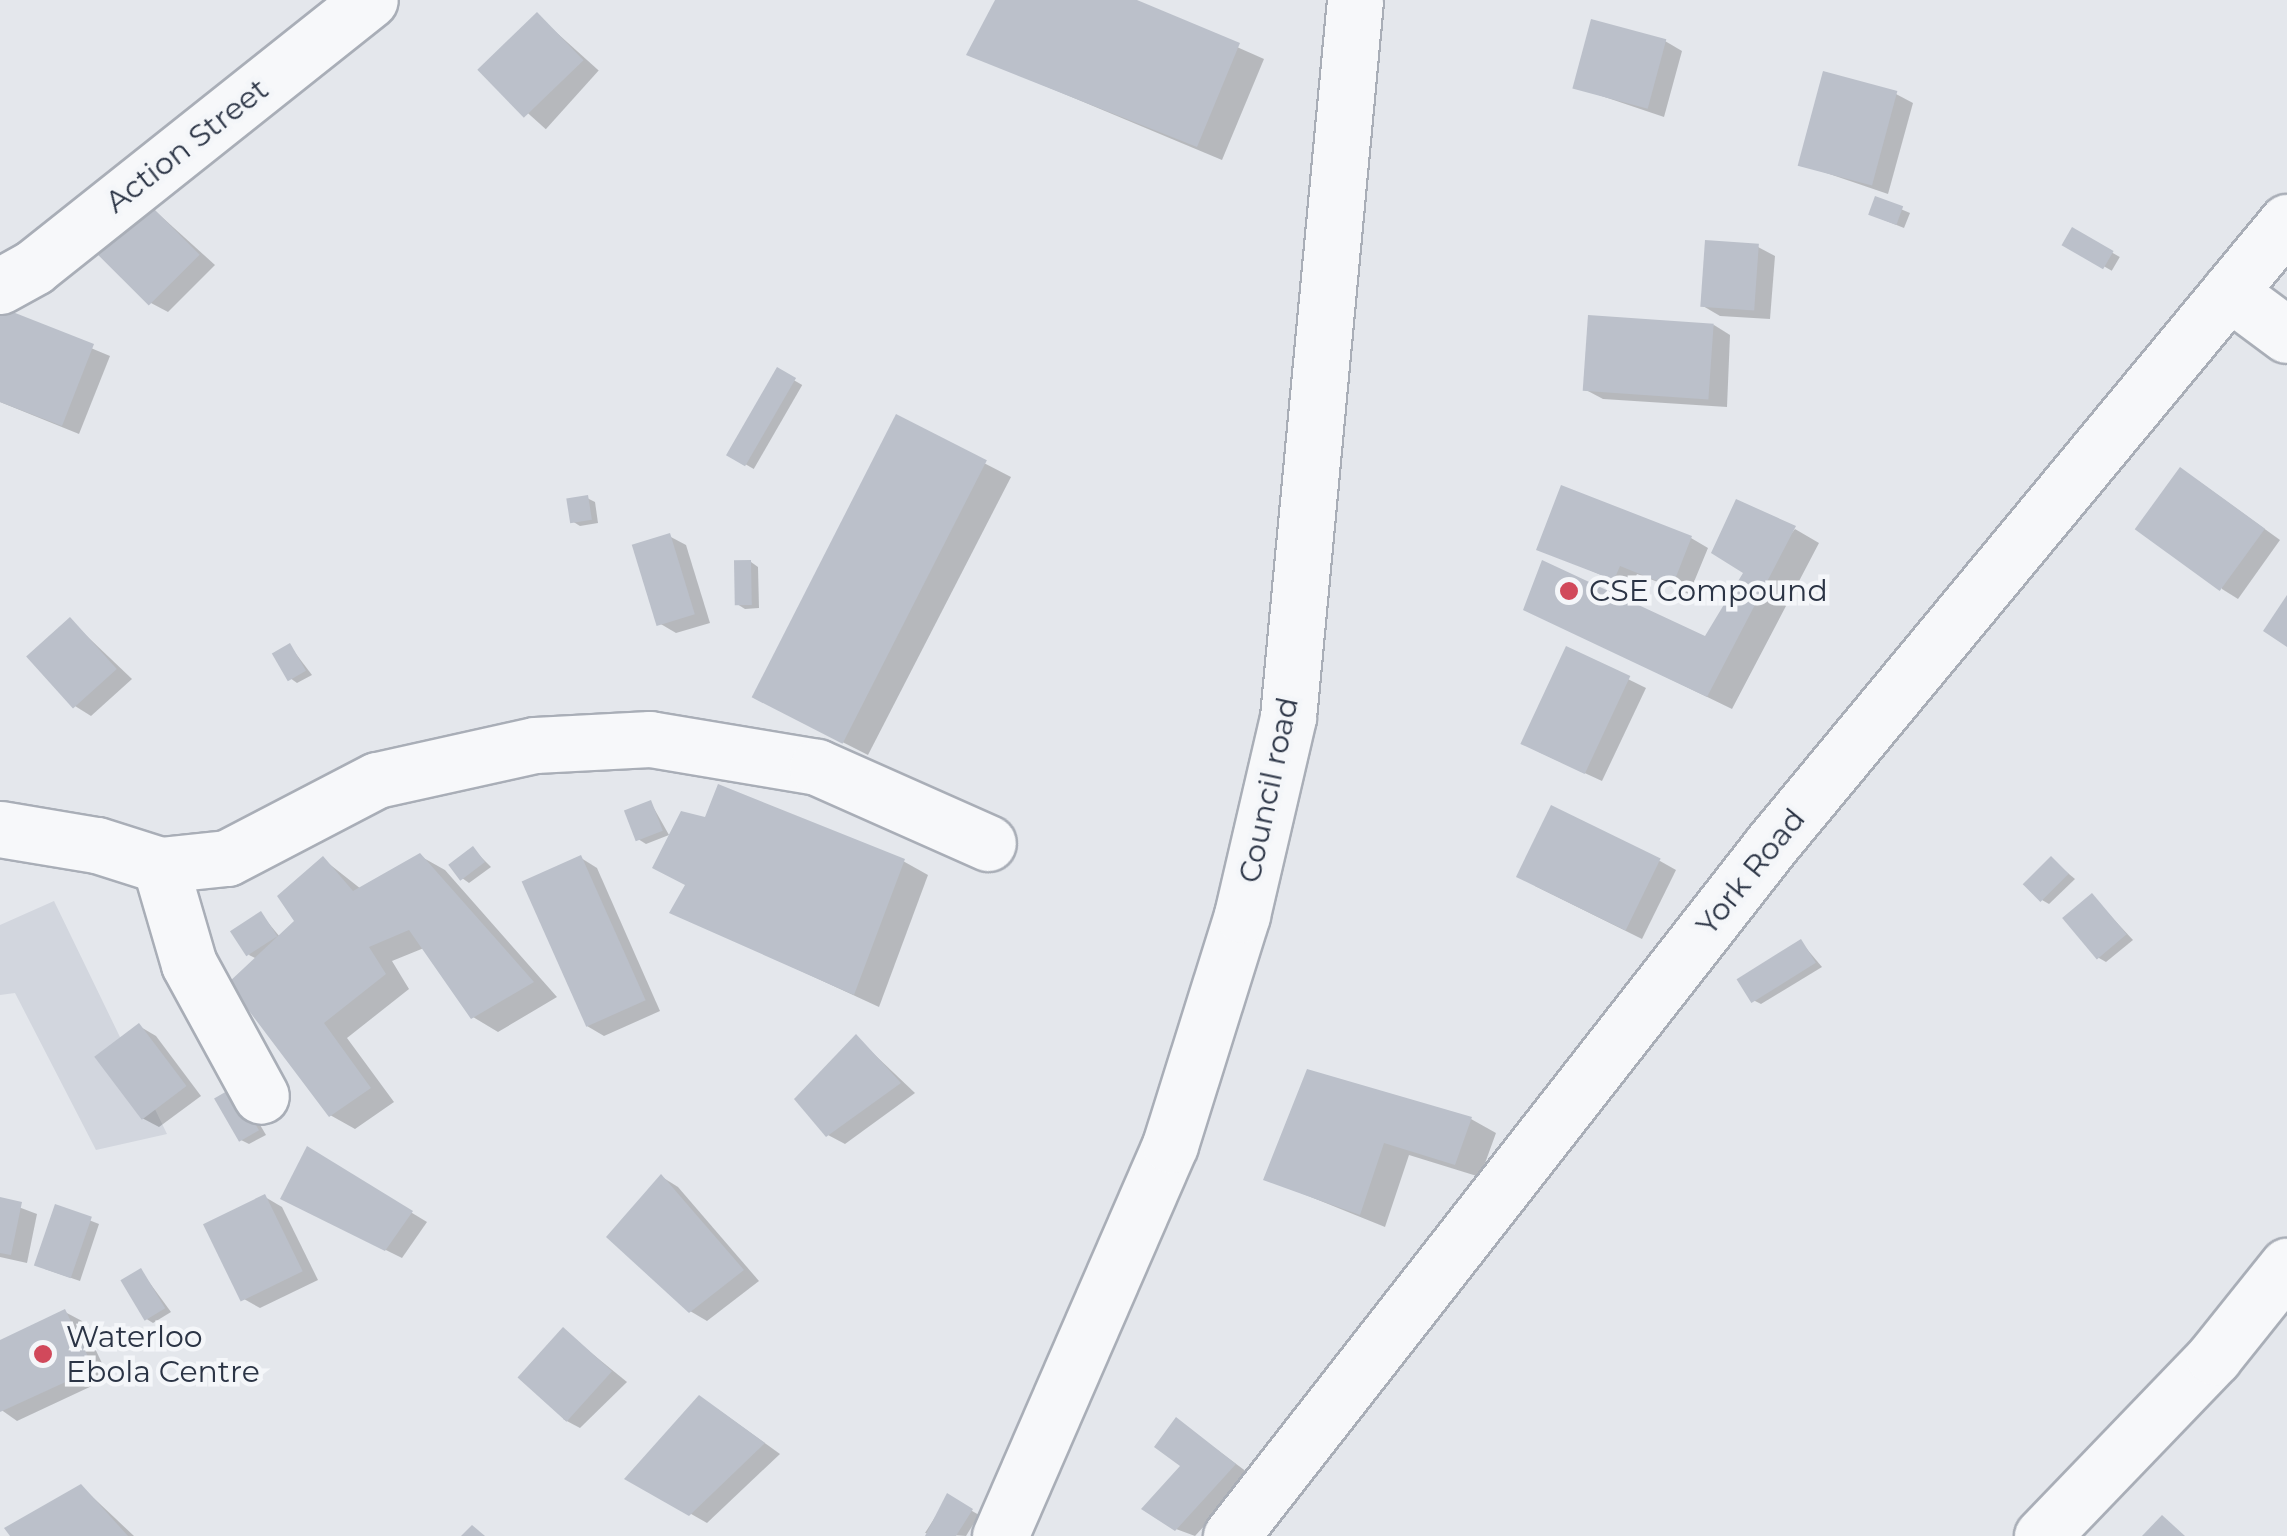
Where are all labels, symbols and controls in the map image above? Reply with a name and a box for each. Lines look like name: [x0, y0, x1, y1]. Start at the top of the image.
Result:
street label: Action Street: [99, 71, 275, 221]
place label: CSE Compound: [1589, 573, 1828, 609]
marker: CSE Compound: [1558, 580, 1580, 602]
street label: Council road: [1232, 694, 1306, 886]
street label: York Road: [1689, 802, 1813, 942]
place label: Waterloo Ebola Centre: [66, 1319, 260, 1390]
marker: Waterloo Ebola Centre: [30, 1341, 56, 1367]

